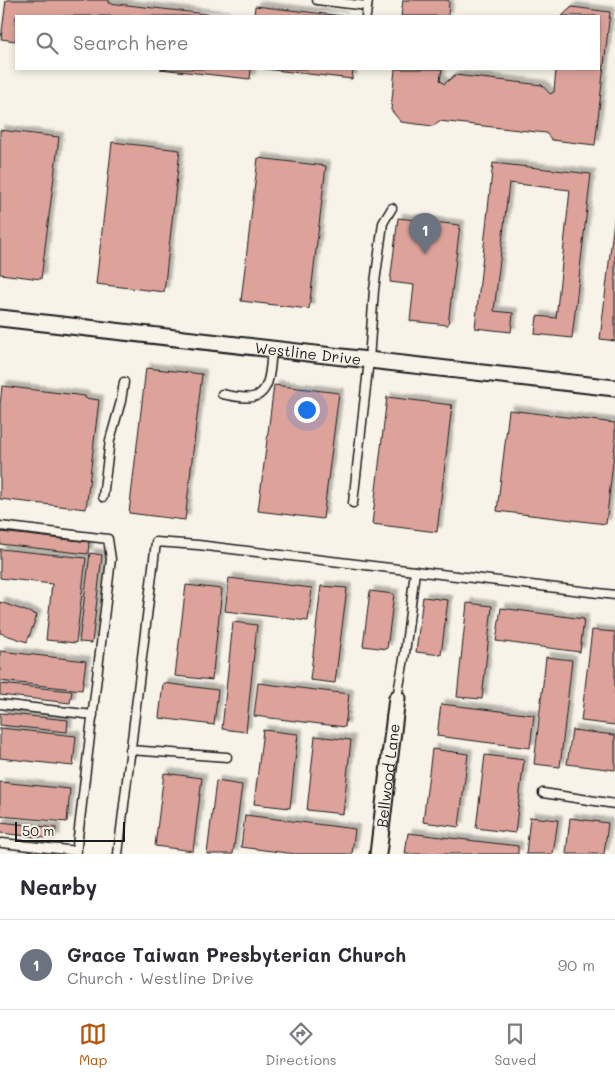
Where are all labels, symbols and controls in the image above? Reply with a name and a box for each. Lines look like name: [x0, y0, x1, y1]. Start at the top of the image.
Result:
search box: [15, 15, 600, 70]
icon: search: [33, 29, 61, 57]
text: Search here: [73, 30, 189, 55]
pin: 1: [409, 213, 441, 254]
street label: Westline Drive: [254, 337, 362, 369]
your location: [294, 397, 320, 423]
street label: Bellwood Lane: [371, 722, 404, 829]
scale bar: [15, 819, 125, 842]
text: 50 m: [22, 821, 54, 840]
text: Nearby: [20, 873, 97, 900]
text: Grace Taiwan Presbyterian Church: [67, 942, 406, 967]
text: 1: [32, 954, 40, 975]
text: 90 m: [558, 954, 595, 975]
text: Church · Westline Drive: [67, 967, 254, 988]
tab: Map: [79, 1020, 107, 1069]
tab: Directions: [265, 1020, 337, 1069]
tab: Saved: [494, 1020, 536, 1069]

